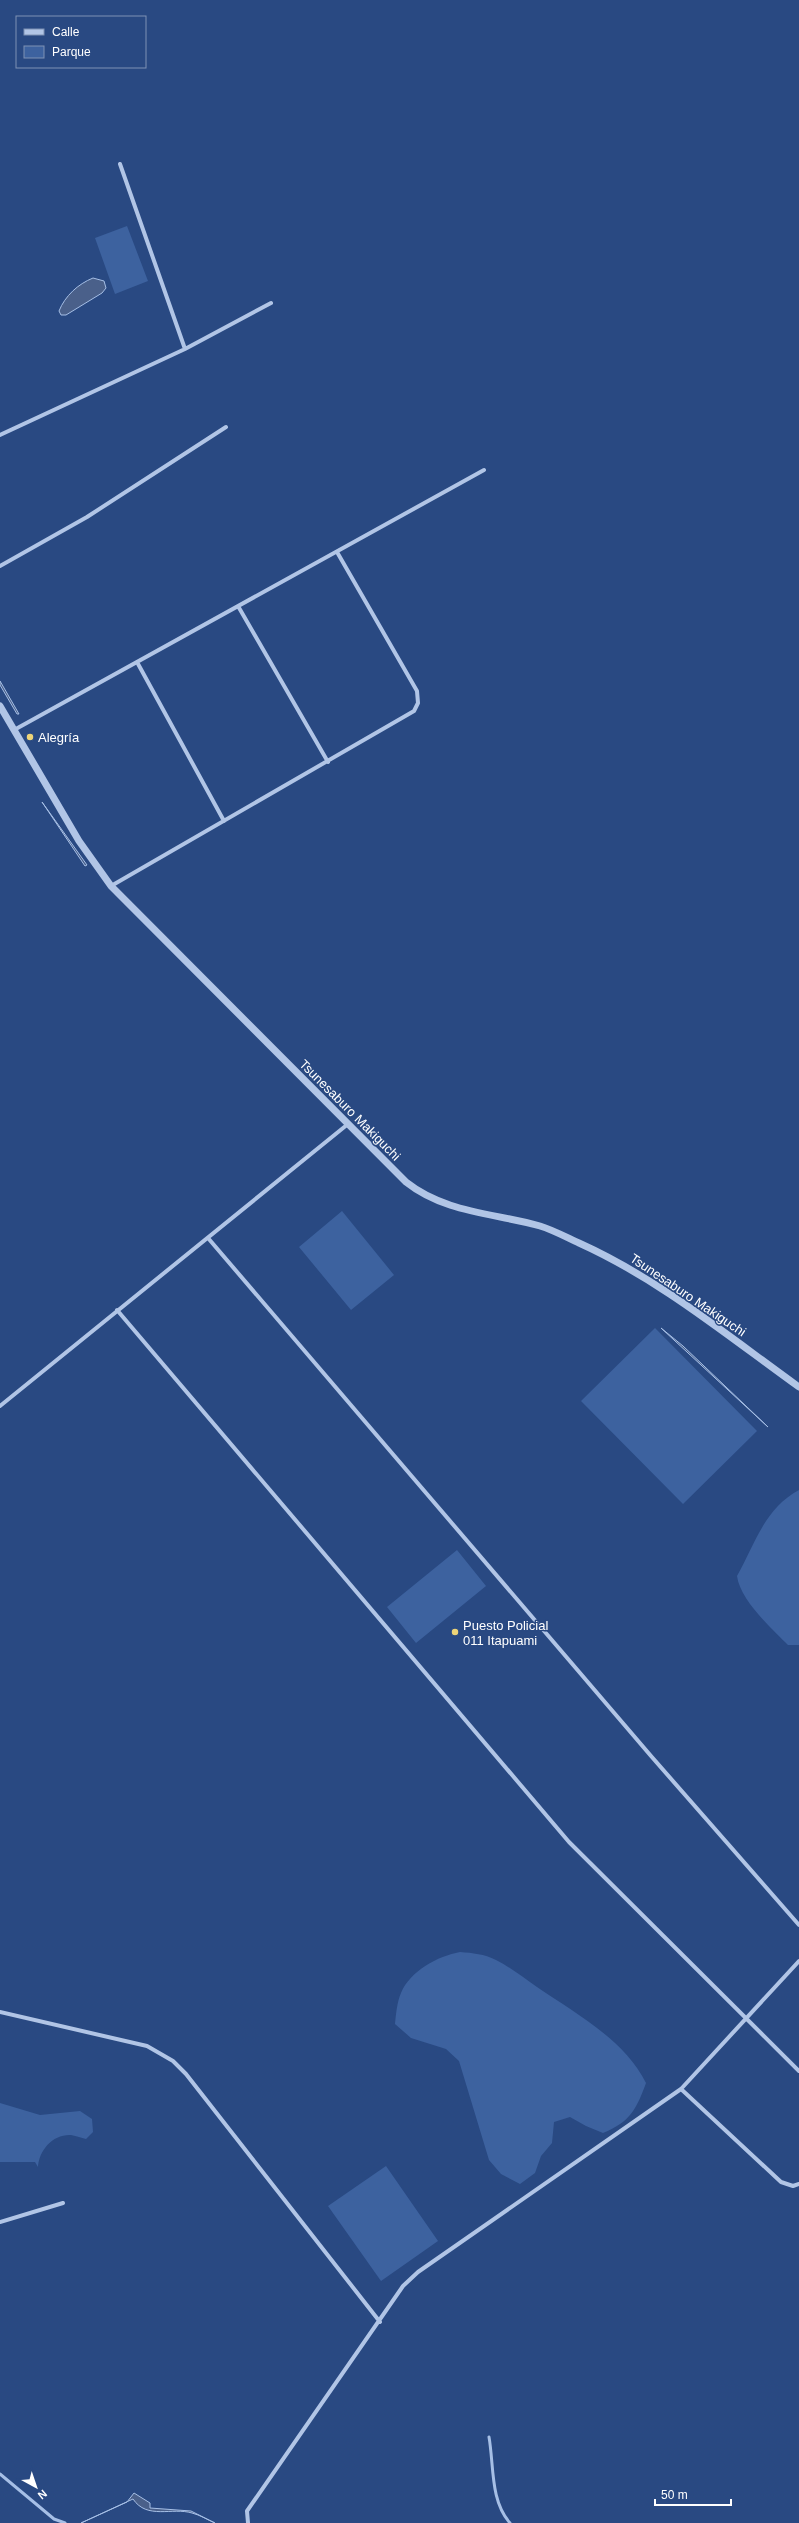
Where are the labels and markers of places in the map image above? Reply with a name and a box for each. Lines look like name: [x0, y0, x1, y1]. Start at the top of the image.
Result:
place label: Alegría: [38, 730, 80, 745]
marker: Alegría: [25, 732, 35, 742]
place label: Puesto Policial 011 Itapuami: [463, 1618, 548, 1648]
marker: Puesto Policial 011 Itapuami: [450, 1627, 460, 1637]

